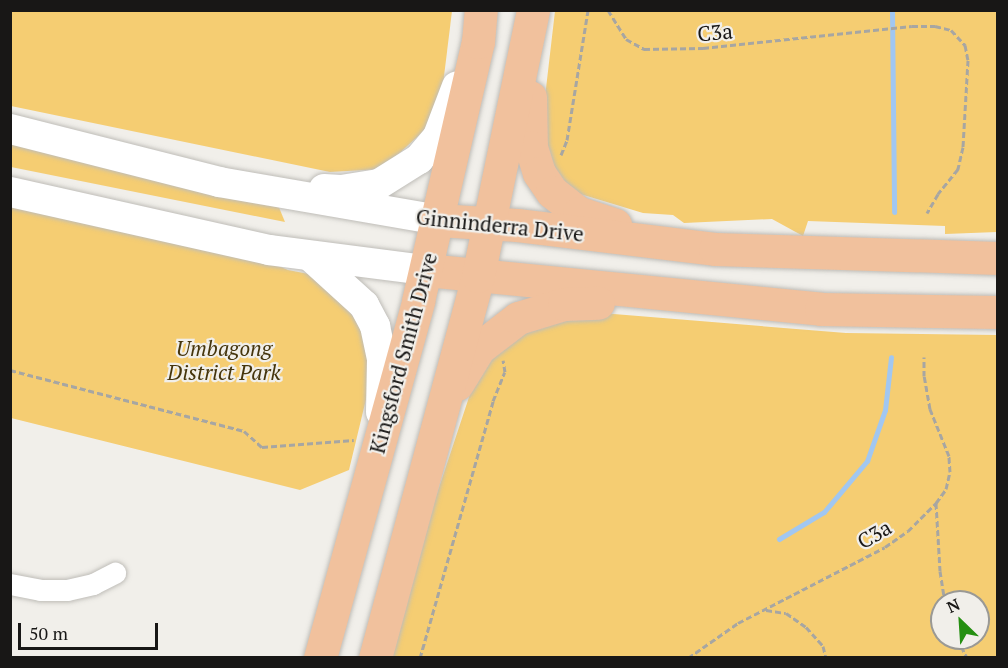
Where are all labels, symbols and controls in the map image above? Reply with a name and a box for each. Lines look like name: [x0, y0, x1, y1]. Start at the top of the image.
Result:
street label: C3a: [696, 18, 734, 46]
street label: Ginninderra Drive: [415, 204, 585, 246]
street label: Kingsford Smith Drive: [364, 250, 442, 456]
park label: Umbagong District Park: [167, 335, 281, 385]
street label: C3a: [852, 514, 896, 554]
north arrow: [930, 590, 990, 650]
text: N: [943, 593, 963, 618]
scale bar: [21, 611, 160, 649]
text: 50 m: [29, 621, 68, 645]

